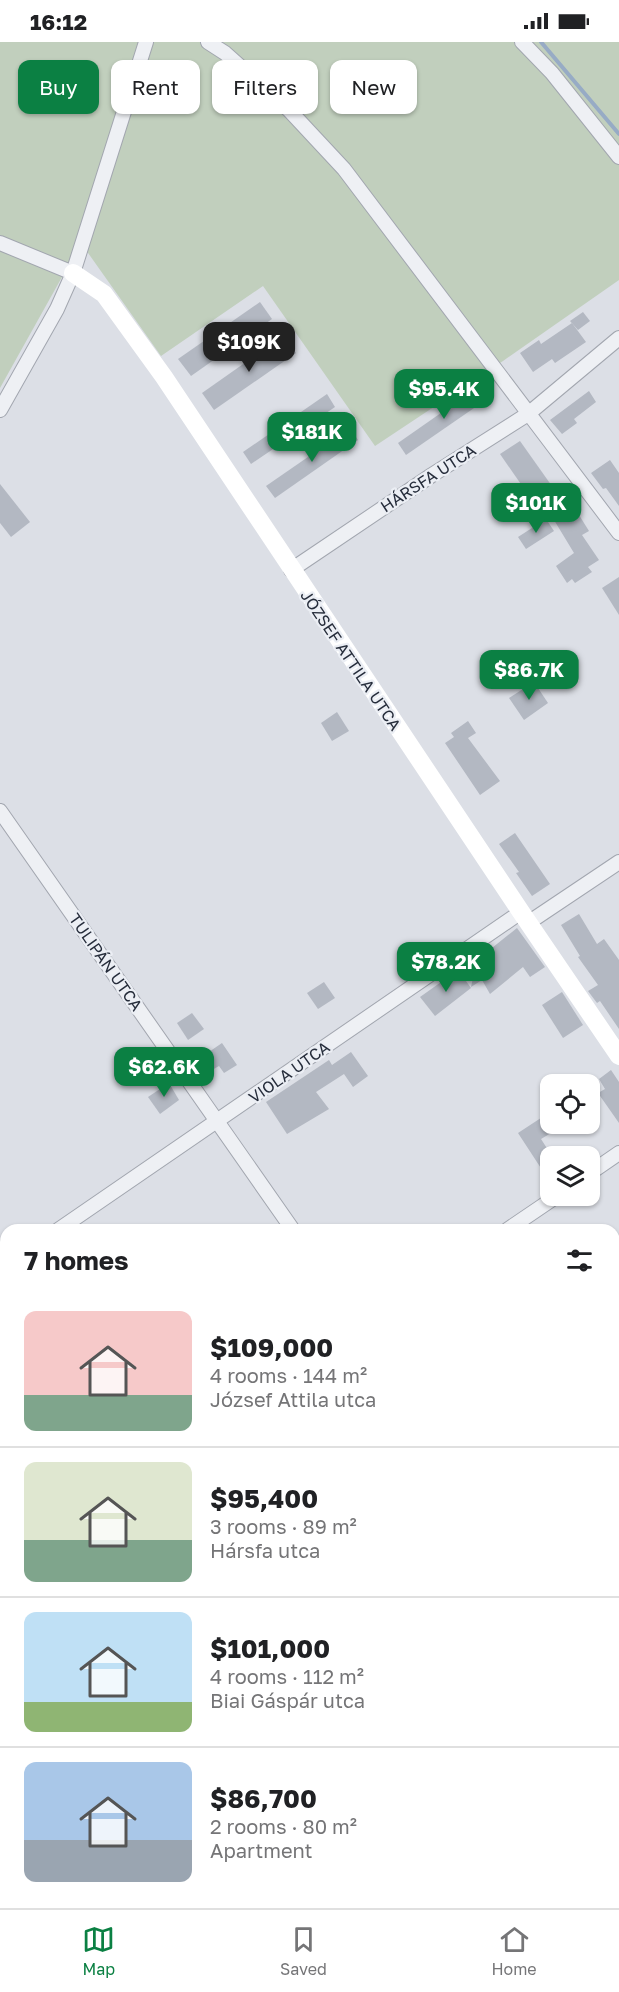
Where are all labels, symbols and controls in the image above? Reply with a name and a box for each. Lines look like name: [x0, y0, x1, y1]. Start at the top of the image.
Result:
text: 16:12: [30, 8, 87, 35]
chip: Buy: [18, 60, 99, 114]
chip: Rent: [111, 60, 200, 114]
chip: Filters: [212, 60, 318, 114]
chip: New: [330, 60, 417, 114]
pin: $109K: [207, 322, 291, 373]
text: $109K: [217, 329, 281, 353]
pin: $95.4K: [395, 369, 493, 420]
text: $95.4K: [408, 376, 480, 400]
pin: $181K: [270, 412, 354, 463]
text: $181K: [281, 419, 343, 443]
street label: HÁRSFA UTCA: [376, 440, 480, 516]
pin: $101K: [494, 483, 578, 534]
text: $101K: [505, 490, 567, 514]
street label: JÓZSEF ATTILA UTCA: [297, 586, 406, 734]
pin: $86.7K: [480, 650, 578, 701]
text: $86.7K: [494, 657, 564, 681]
street label: TULIPÁN UTCA: [65, 909, 147, 1015]
pin: $78.2K: [397, 942, 495, 993]
text: $78.2K: [411, 949, 481, 973]
street label: VIOLA UTCA: [245, 1037, 334, 1107]
pin: $62.6K: [115, 1047, 213, 1098]
text: $62.6K: [128, 1054, 200, 1078]
map controls: [540, 1074, 600, 1206]
button: locate: [540, 1074, 600, 1134]
button: layers: [540, 1146, 600, 1206]
icon: filters: [563, 1244, 596, 1277]
text: 7 homes: [24, 1245, 129, 1276]
text: $109,000: [210, 1332, 333, 1363]
icon: home: [72, 1335, 144, 1407]
text: 4 rooms · 144 m²: [210, 1363, 367, 1387]
text: József Attila utca: [210, 1387, 376, 1411]
text: $95,400: [210, 1483, 318, 1514]
icon: home: [72, 1486, 144, 1558]
text: 3 rooms · 89 m²: [210, 1514, 357, 1538]
text: Hársfa utca: [210, 1538, 320, 1562]
text: $101,000: [210, 1633, 330, 1664]
icon: home: [72, 1636, 144, 1708]
text: 4 rooms · 112 m²: [210, 1664, 364, 1688]
text: Biai Gáspár utca: [210, 1688, 365, 1712]
text: $86,700: [210, 1783, 317, 1814]
icon: home: [72, 1786, 144, 1858]
text: 2 rooms · 80 m²: [210, 1814, 357, 1838]
text: Apartment: [210, 1838, 313, 1862]
tab: Map: [82, 1923, 115, 1979]
tab: Saved: [280, 1923, 327, 1979]
tab: Home: [491, 1923, 537, 1979]

